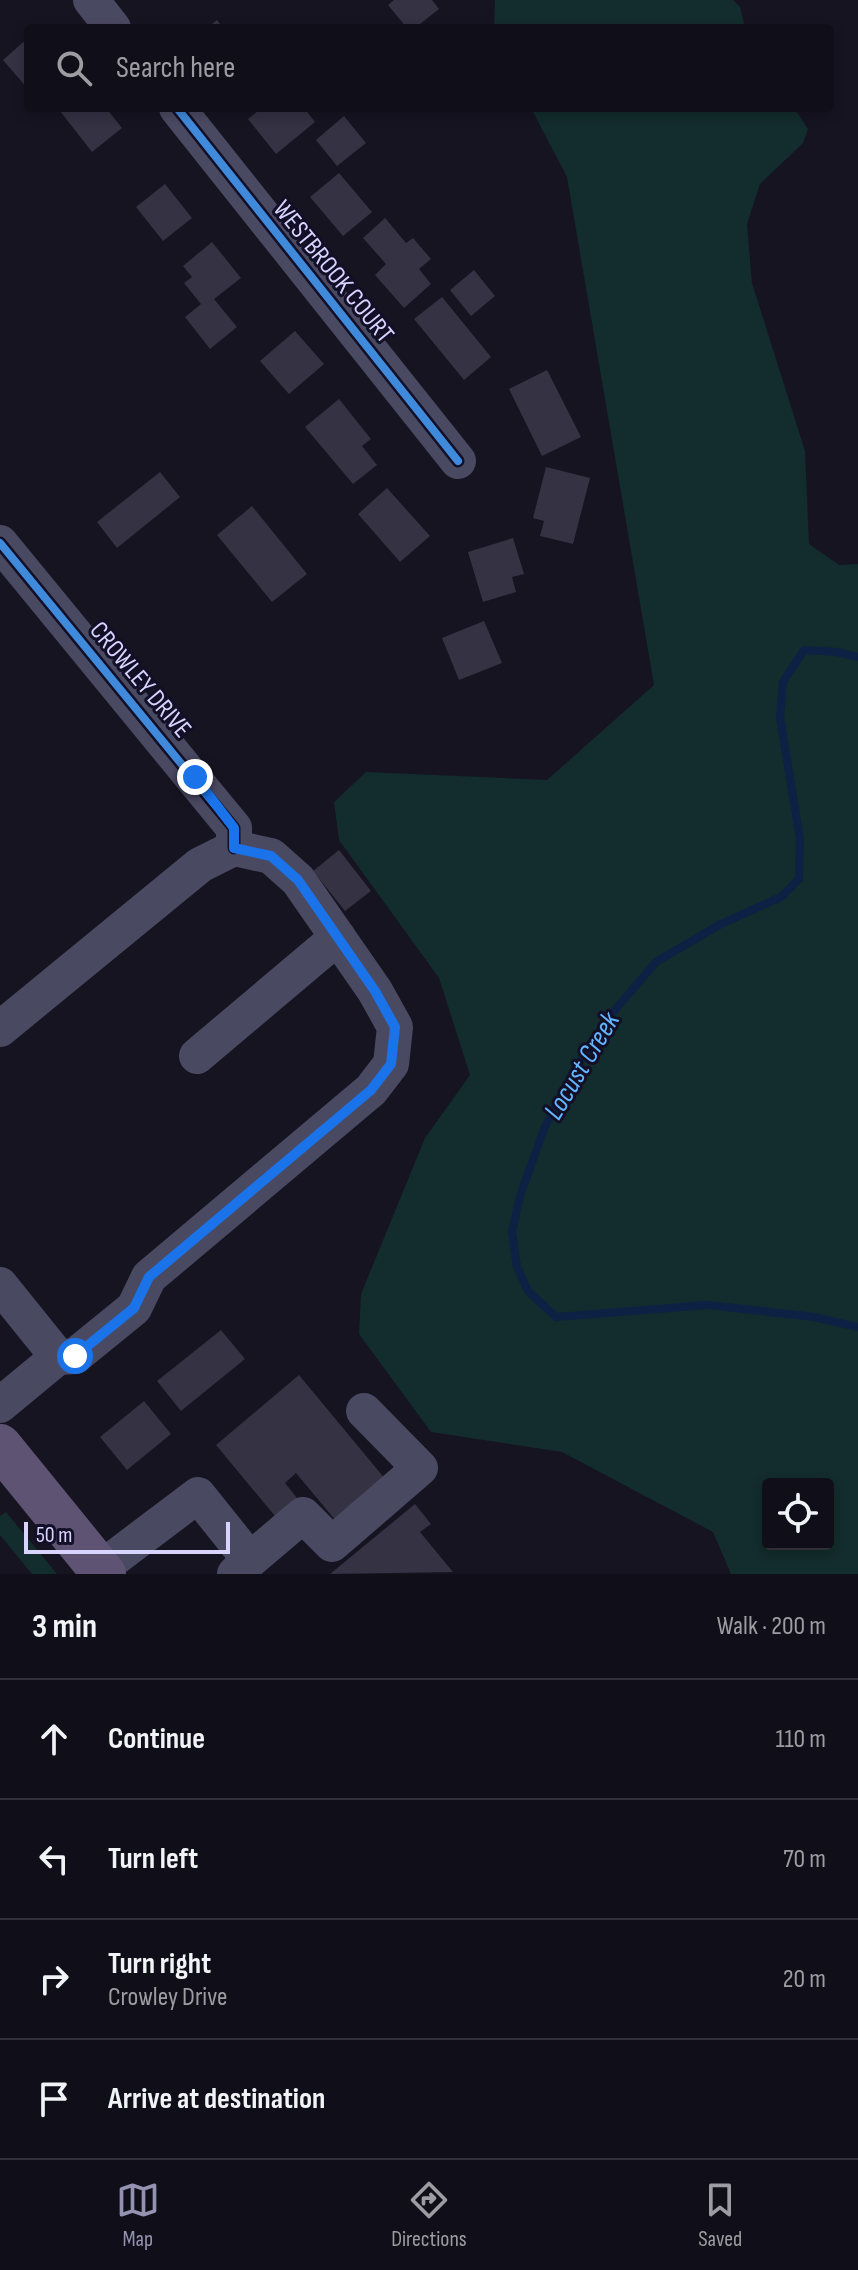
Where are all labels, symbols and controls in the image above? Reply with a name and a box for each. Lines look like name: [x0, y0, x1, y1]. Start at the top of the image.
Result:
search box: [24, 24, 834, 112]
icon: search: [52, 46, 96, 90]
text: Search here: [116, 50, 235, 86]
street label: WESTBROOK COURT: [266, 194, 400, 350]
street label: CROWLEY DRIVE: [83, 616, 197, 744]
route end: [177, 759, 213, 795]
water label: Locust Creek: [537, 1005, 628, 1126]
route start: [57, 1338, 93, 1374]
map controls: [762, 1478, 834, 1550]
button: locate: [762, 1478, 834, 1550]
scale bar: [24, 1518, 230, 1554]
text: 50 m: [36, 1522, 72, 1549]
text: 3 min: [32, 1606, 97, 1647]
text: Walk · 200 m: [717, 1611, 826, 1642]
icon: ahead: [32, 1717, 76, 1761]
text: Continue: [108, 1721, 205, 1757]
text: 110 m: [775, 1724, 826, 1755]
icon: left: [32, 1837, 76, 1881]
text: Turn left: [108, 1841, 198, 1877]
text: 70 m: [783, 1844, 826, 1875]
text: Turn right: [108, 1946, 211, 1982]
icon: right: [32, 1957, 76, 2001]
text: 20 m: [783, 1964, 826, 1995]
text: Crowley Drive: [108, 1982, 228, 2013]
icon: arrive: [32, 2077, 76, 2121]
text: Arrive at destination: [108, 2081, 325, 2117]
tab: Map: [116, 2178, 160, 2253]
tab: Directions: [391, 2178, 467, 2253]
tab: Saved: [698, 2178, 742, 2253]

